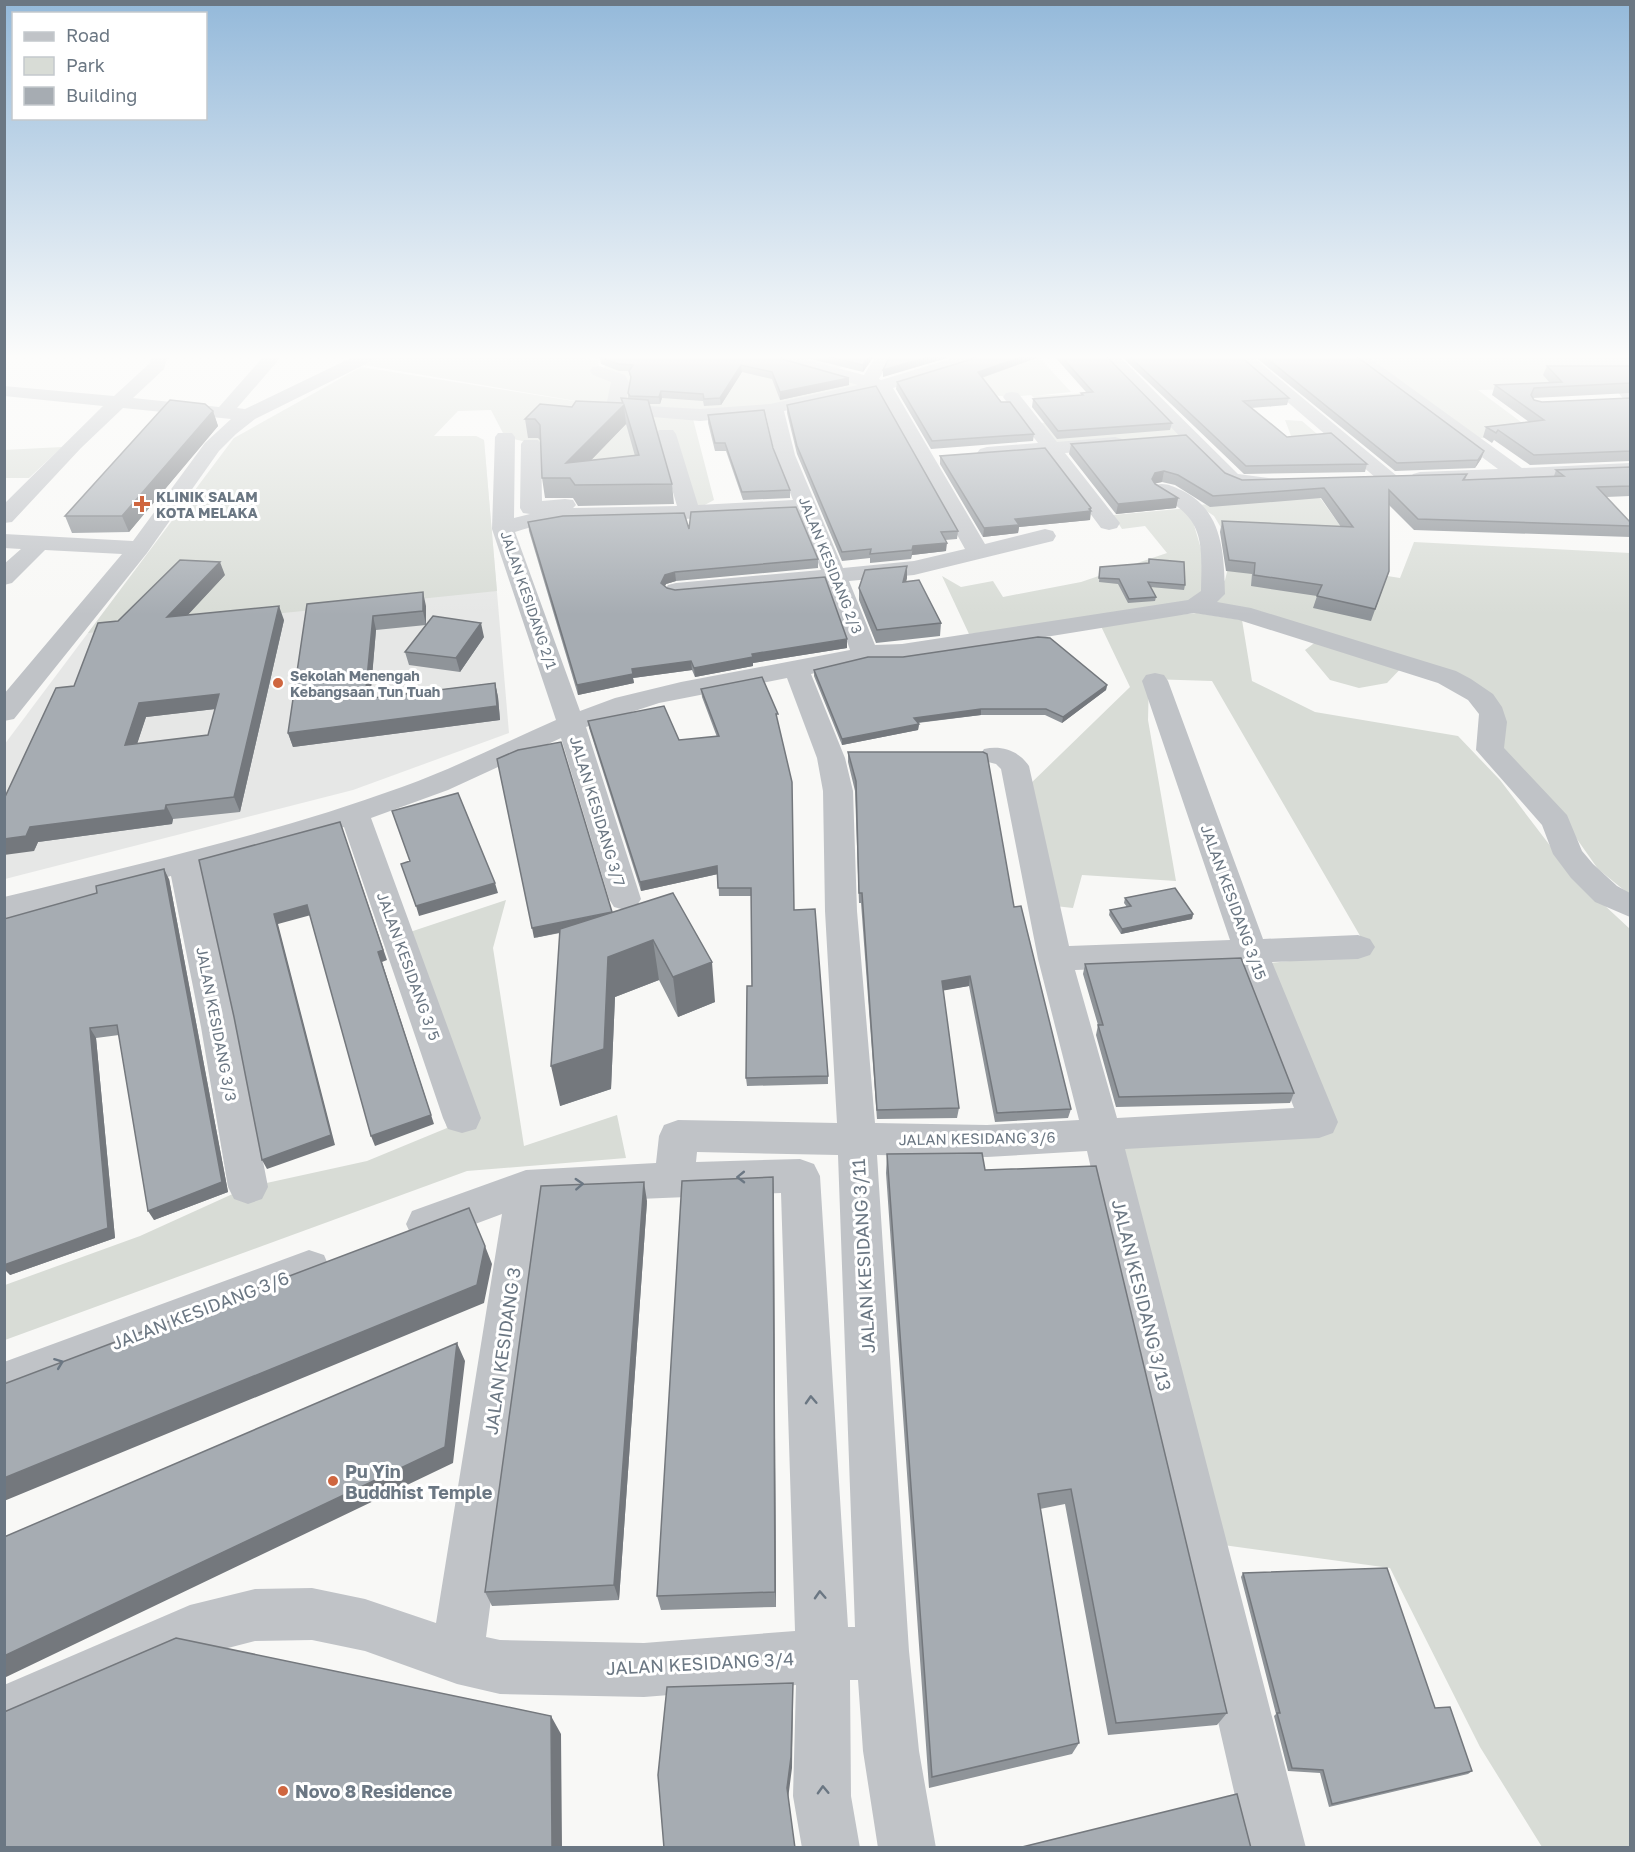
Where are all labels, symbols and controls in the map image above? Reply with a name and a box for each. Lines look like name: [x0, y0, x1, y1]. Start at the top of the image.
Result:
legend: [12, 12, 207, 120]
text: Road: [66, 24, 110, 46]
text: Park: [66, 54, 105, 76]
text: Building: [66, 84, 137, 106]
place label: KLINIK SALAM KOTA MELAKA: [156, 488, 258, 521]
street label: JALAN KESIDANG 2/3: [796, 494, 866, 636]
marker: KLINIK SALAM KOTA MELAKA: [133, 495, 151, 513]
street label: JALAN KESIDANG 2/1: [497, 529, 561, 671]
place label: Sekolah Menengah Kebangsaan Tun Tuah: [290, 667, 440, 700]
marker: Sekolah Menengah Kebangsaan Tun Tuah: [271, 676, 285, 690]
street label: JALAN KESIDANG 3/7: [567, 734, 629, 888]
street label: JALAN KESIDANG 3/15: [1198, 822, 1270, 982]
street label: JALAN KESIDANG 3/5: [374, 889, 444, 1043]
street label: JALAN KESIDANG 3/3: [193, 945, 241, 1103]
street label: JALAN KESIDANG 3/6: [898, 1128, 1056, 1148]
street label: JALAN KESIDANG 3/11: [847, 1158, 879, 1354]
one-way arrow: [737, 1171, 746, 1183]
one-way arrow: [574, 1177, 583, 1190]
street label: JALAN KESIDANG 3/13: [1108, 1197, 1176, 1393]
street label: JALAN KESIDANG 3/6: [108, 1266, 292, 1354]
street label: JALAN KESIDANG 3: [479, 1266, 525, 1436]
one-way arrow: [53, 1358, 64, 1371]
one-way arrow: [804, 1396, 817, 1405]
place label: Pu Yin Buddhist Temple: [345, 1460, 493, 1503]
marker: Pu Yin Buddhist Temple: [326, 1474, 340, 1488]
one-way arrow: [814, 1590, 827, 1599]
street label: JALAN KESIDANG 3/4: [605, 1647, 795, 1679]
place label: Novo 8 Residence: [295, 1780, 453, 1802]
marker: Novo 8 Residence: [276, 1784, 290, 1798]
one-way arrow: [816, 1785, 829, 1794]

